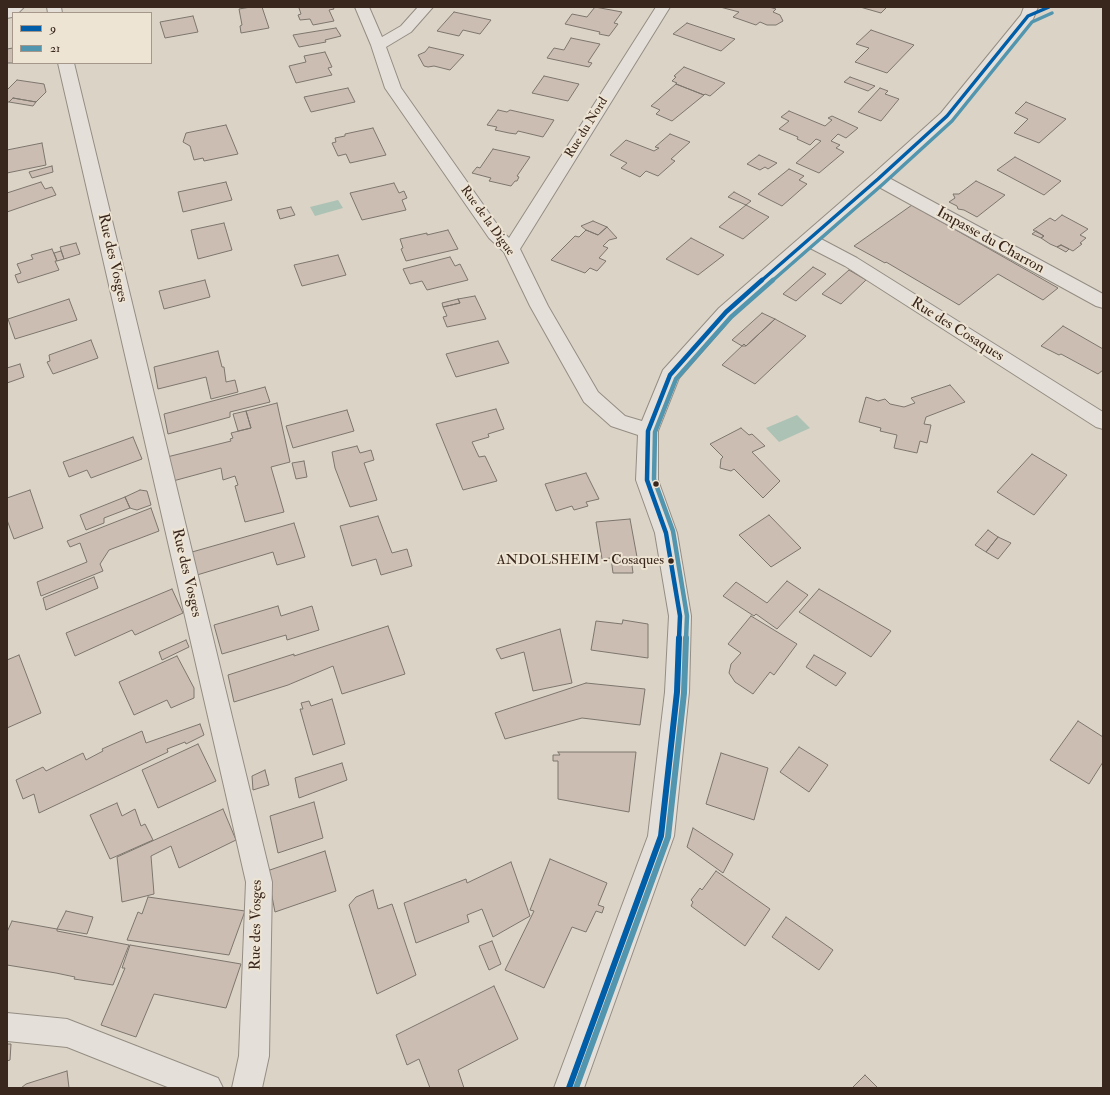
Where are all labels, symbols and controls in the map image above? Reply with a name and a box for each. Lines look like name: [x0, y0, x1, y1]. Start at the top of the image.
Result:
legend: [12, 12, 152, 64]
text: 9: [50, 21, 56, 36]
text: 21: [50, 41, 60, 56]
street label: Rue du Nord: [562, 95, 612, 161]
street label: Rue de la Digue: [456, 183, 518, 259]
street label: Impasse du Charron: [933, 204, 1047, 278]
street label: Rue des Vosges: [93, 212, 131, 304]
street label: Rue des Cosaques: [907, 294, 1007, 366]
unlabelled marker: [651, 479, 661, 489]
street label: Rue des Vosges: [167, 527, 205, 619]
place label: ANDOLSHEIM - Cosaques: [497, 553, 664, 569]
marker: ANDOLSHEIM - Cosaques: [666, 556, 676, 566]
street label: Rue des Vosges: [247, 880, 267, 970]

